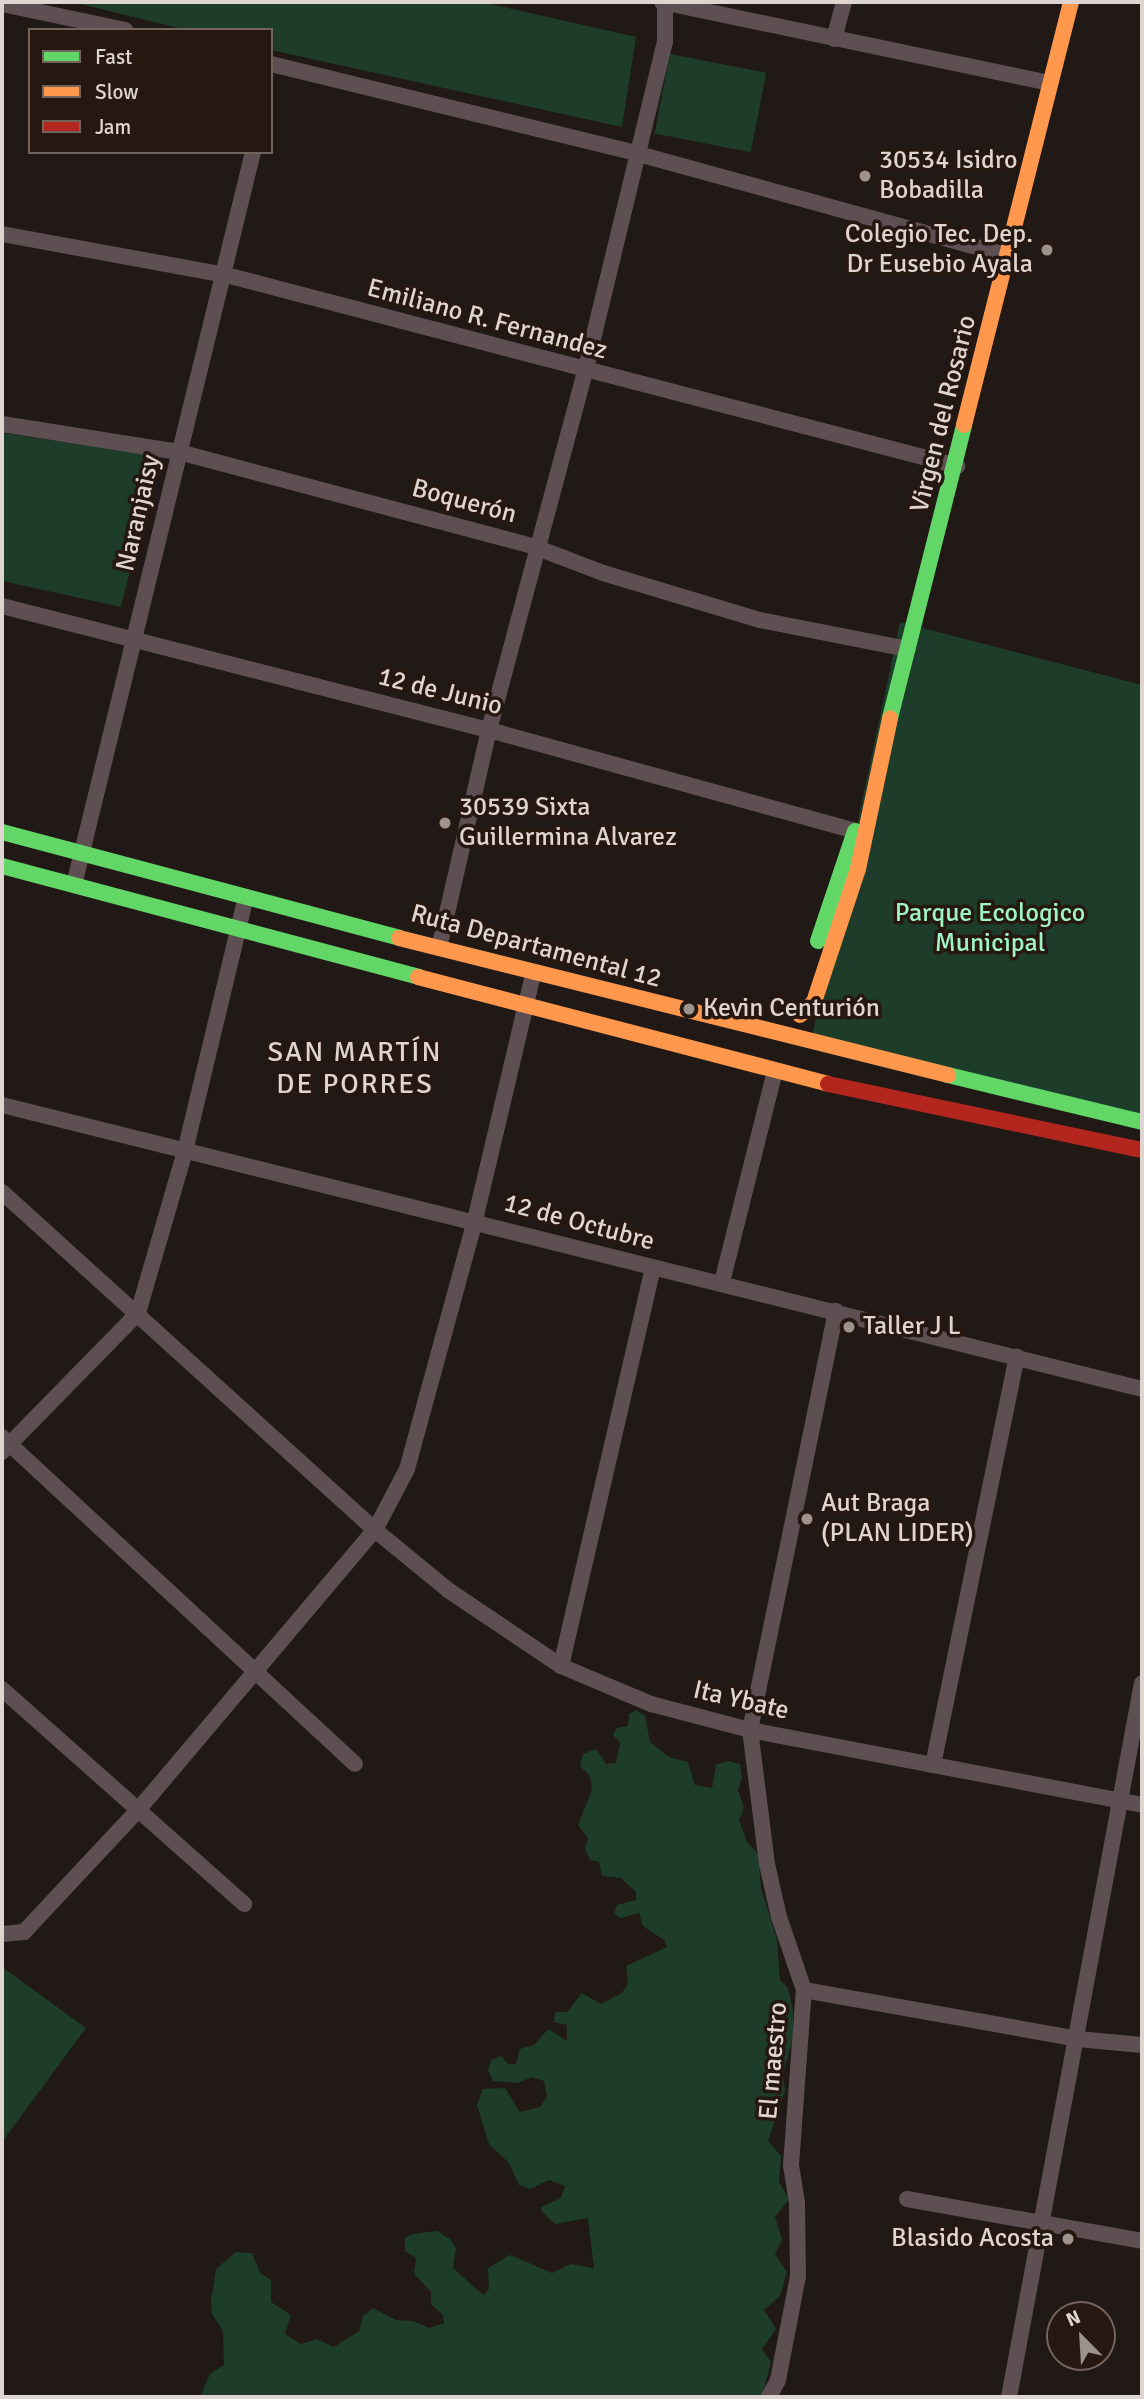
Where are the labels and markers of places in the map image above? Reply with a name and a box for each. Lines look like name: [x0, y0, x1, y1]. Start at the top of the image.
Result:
place label: 30534 Isidro Bobadilla: [879, 145, 1017, 206]
marker: 30534 Isidro Bobadilla: [857, 168, 873, 184]
place label: Colegio Tec. Dep. Dr Eusebio Ayala: [845, 219, 1033, 280]
marker: Colegio Tec. Dep. Dr Eusebio Ayala: [1039, 242, 1055, 258]
place label: 30539 Sixta Guillermina Alvarez: [459, 792, 677, 854]
marker: 30539 Sixta Guillermina Alvarez: [437, 815, 453, 831]
place label: Kevin Centurión: [703, 993, 880, 1025]
marker: Kevin Centurión: [681, 1001, 697, 1017]
place label: Taller J L: [863, 1311, 961, 1343]
marker: Taller J L: [841, 1319, 857, 1335]
place label: Aut Braga (PLAN LIDER): [821, 1488, 974, 1550]
marker: Aut Braga (PLAN LIDER): [799, 1511, 815, 1527]
place label: Blasido Acosta: [891, 2223, 1054, 2255]
marker: Blasido Acosta: [1060, 2231, 1076, 2247]

